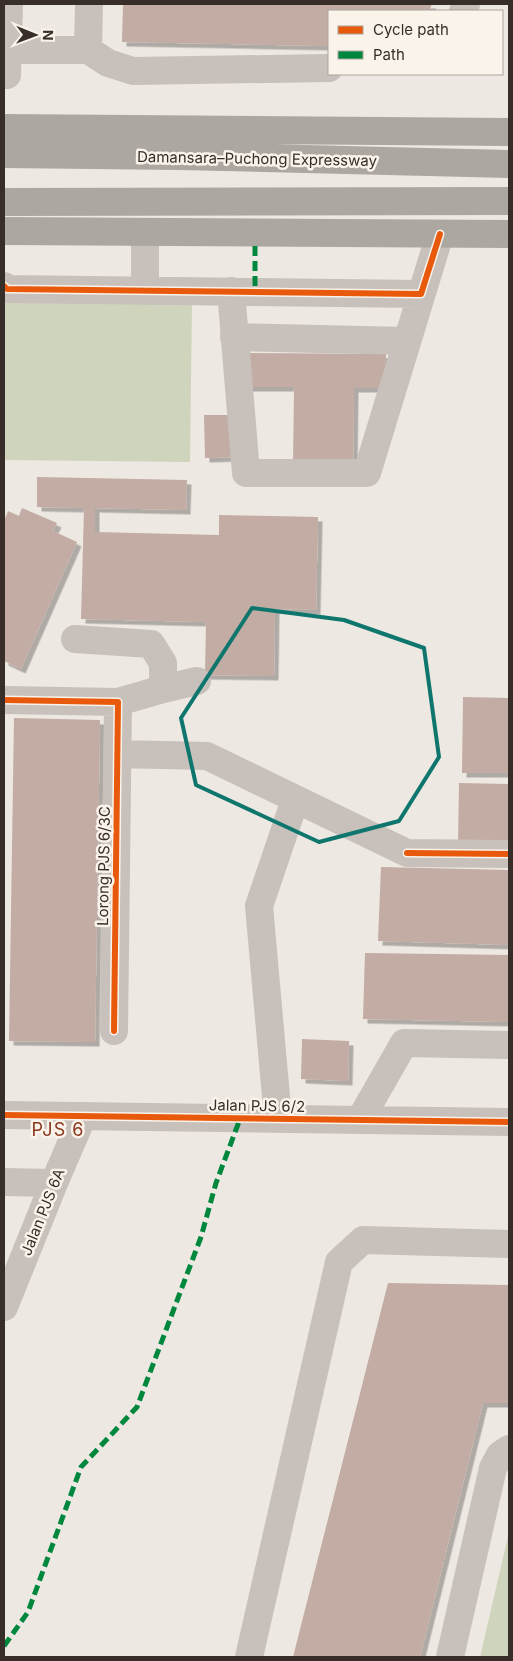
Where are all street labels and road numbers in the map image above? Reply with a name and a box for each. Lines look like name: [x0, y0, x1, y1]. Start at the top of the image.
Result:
street label: Damansara–Puchong Expressway: [137, 147, 378, 170]
street label: Lorong PJS 6/3C: [93, 806, 114, 926]
street label: Jalan PJS 6/2: [209, 1095, 305, 1116]
street label: Jalan PJS 6A: [16, 1165, 69, 1258]

